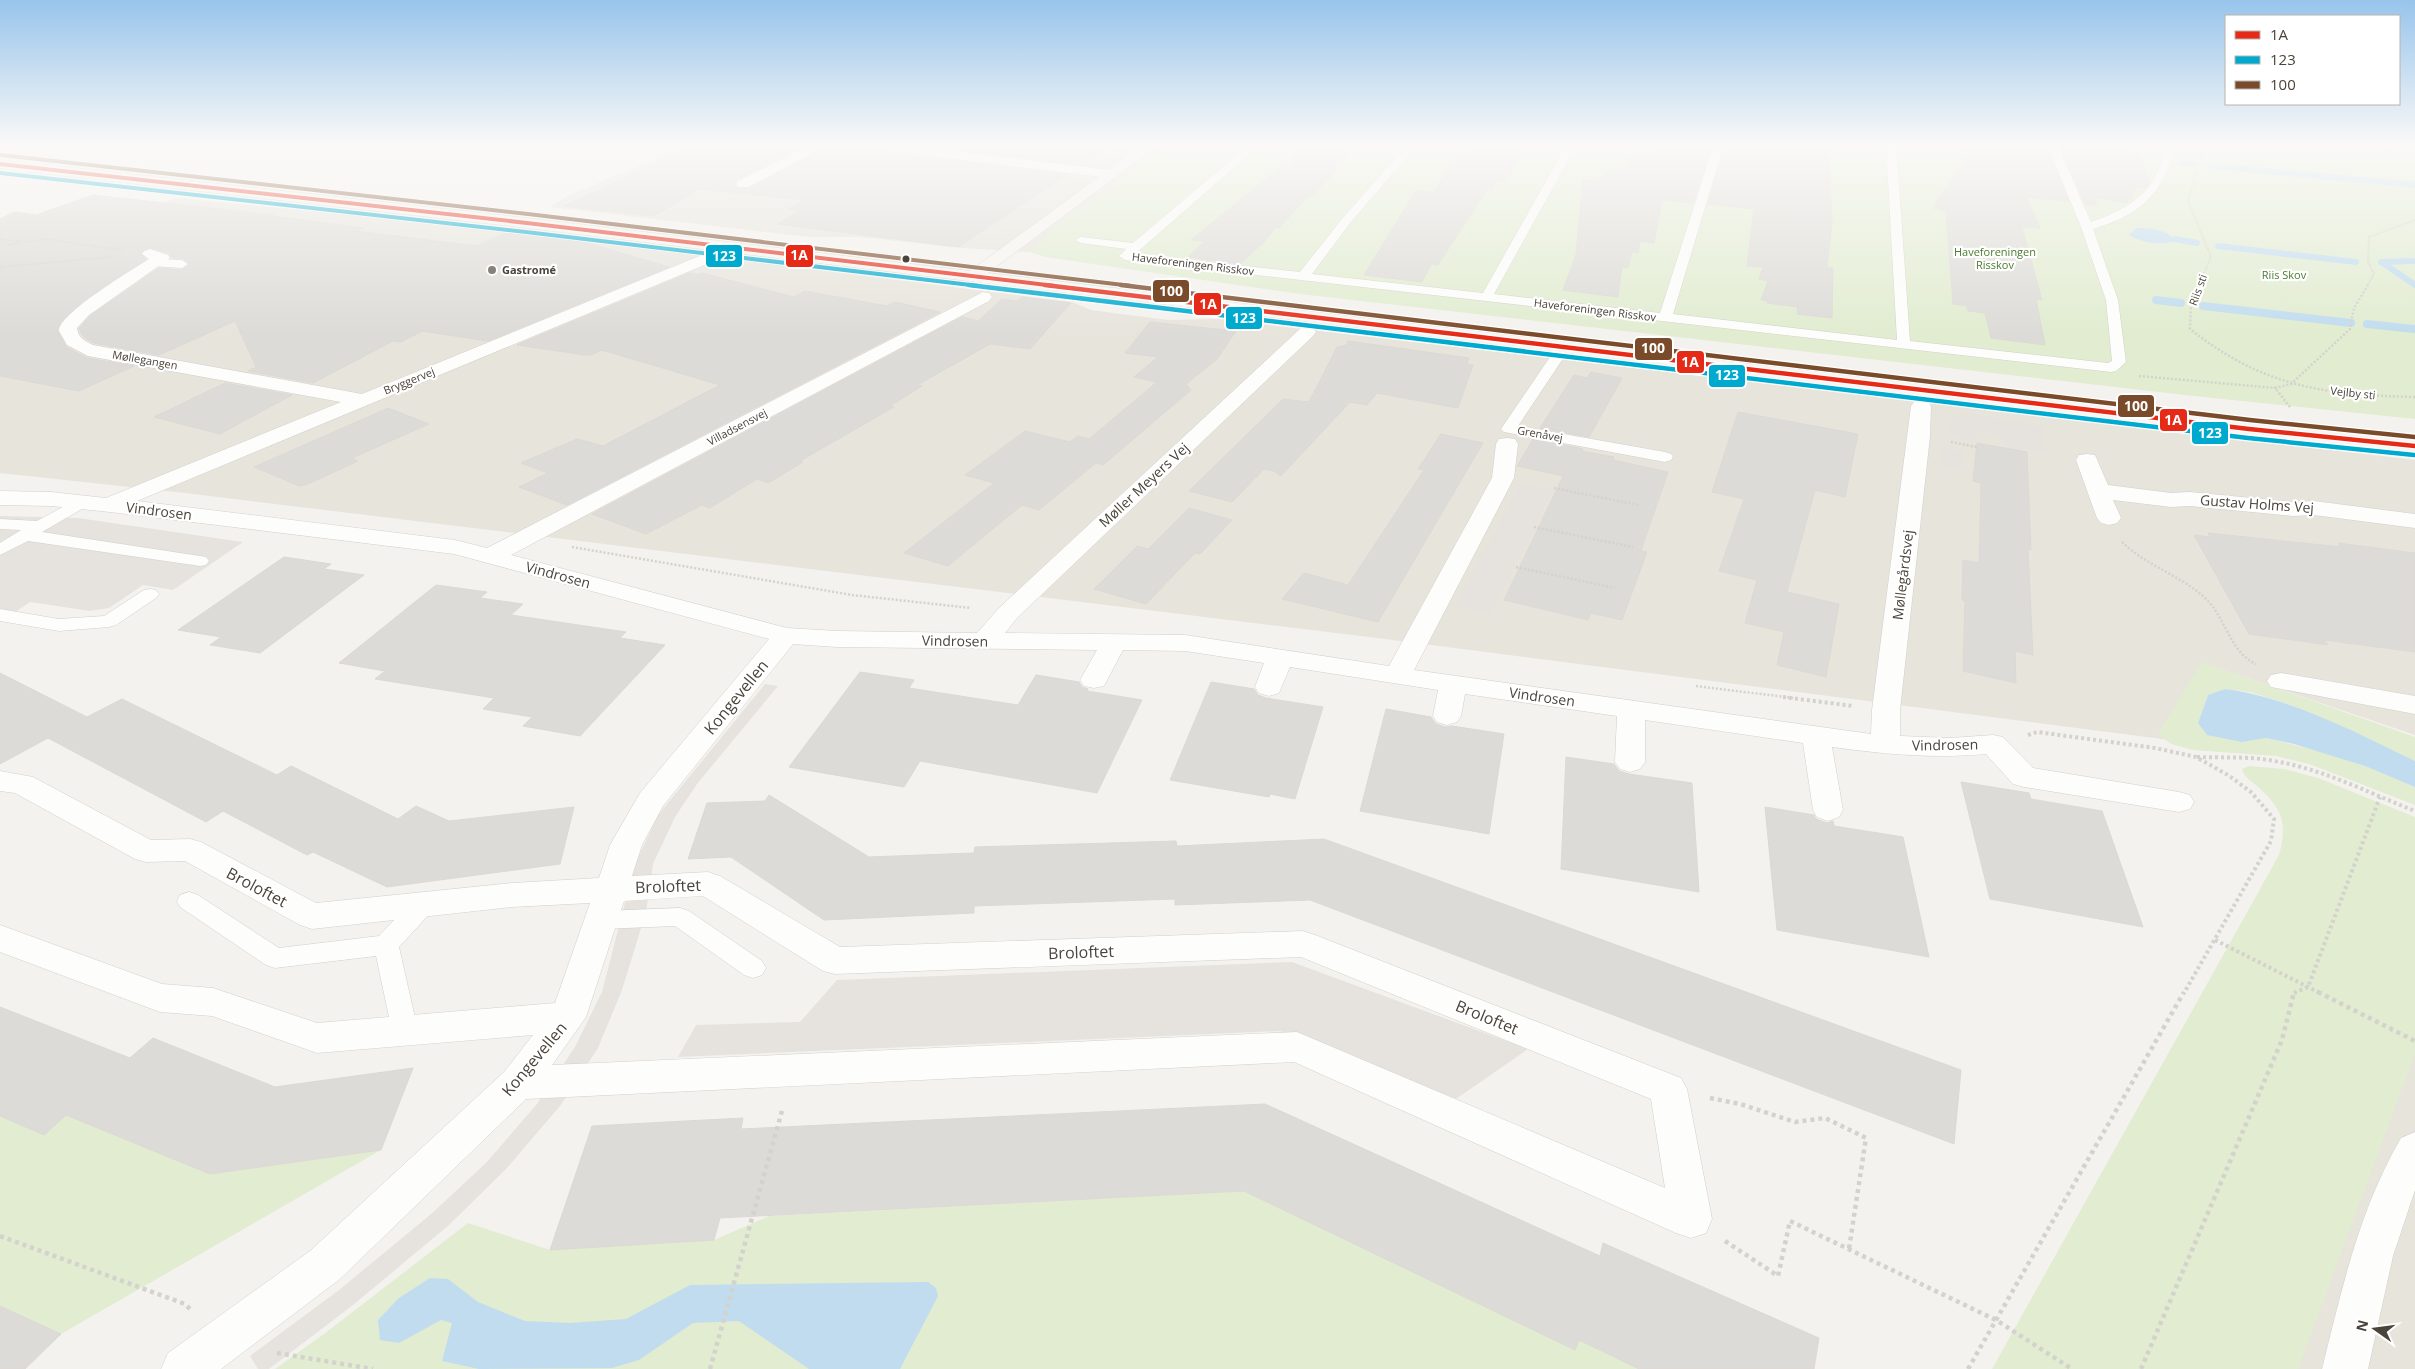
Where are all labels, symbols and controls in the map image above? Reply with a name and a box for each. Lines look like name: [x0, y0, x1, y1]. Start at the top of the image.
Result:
legend: [2225, 15, 2400, 105]
text: 1A: [2270, 24, 2289, 44]
text: 123: [2270, 49, 2296, 69]
text: 100: [2270, 74, 2296, 94]
line badge: 123: [705, 244, 743, 268]
line badge: 1A: [785, 244, 814, 268]
park label: Haveforeningen Risskov: [1954, 244, 2036, 272]
text: 1A: [790, 245, 808, 264]
text: 123: [712, 246, 736, 265]
street label: Haveforeningen Risskov: [1131, 249, 1255, 278]
unlabelled marker: [901, 254, 911, 264]
place label: Gastromé: [502, 262, 556, 277]
marker: Gastromé: [486, 264, 498, 276]
park label: Riis Skov: [2262, 267, 2307, 282]
street label: Riis sti: [2185, 272, 2210, 308]
line badge: 100: [1152, 279, 1190, 303]
text: 100: [1159, 281, 1183, 300]
line badge: 1A: [1193, 292, 1222, 316]
text: 1A: [1199, 294, 1217, 313]
street label: Haveforeningen Risskov: [1533, 295, 1657, 324]
line badge: 123: [1225, 306, 1263, 330]
text: 123: [1232, 308, 1256, 327]
line badge: 100: [1634, 337, 1673, 361]
text: 100: [1641, 338, 1665, 357]
street label: Møllegangen: [111, 346, 179, 373]
line badge: 1A: [1676, 350, 1705, 374]
text: 1A: [1681, 352, 1699, 371]
street label: Bryggervej: [381, 363, 437, 398]
line badge: 123: [1708, 364, 1746, 388]
text: 123: [1715, 365, 1739, 384]
street label: Vejlby sti: [2330, 383, 2376, 402]
line badge: 100: [2117, 394, 2155, 418]
text: 100: [2124, 396, 2148, 415]
street label: Villadsensvej: [704, 405, 769, 449]
line badge: 1A: [2159, 408, 2188, 432]
text: 1A: [2164, 410, 2182, 429]
line badge: 123: [2191, 421, 2229, 445]
street label: Grenåvej: [1516, 422, 1564, 445]
text: 123: [2198, 423, 2222, 442]
street label: Møller Meyers Vej: [1095, 438, 1193, 531]
street label: Gustav Holms Vej: [2199, 490, 2315, 517]
street label: Vindrosen: [125, 497, 193, 524]
street label: Møllegårdsvej: [1888, 529, 1917, 621]
street label: Vindrosen: [524, 557, 593, 592]
street label: Vindrosen: [922, 630, 988, 651]
street label: Kongevellen: [699, 655, 773, 739]
street label: Vindrosen: [1508, 682, 1576, 711]
street label: Vindrosen: [1912, 734, 1978, 755]
street label: Broloftet: [223, 862, 292, 912]
street label: Broloftet: [635, 874, 702, 898]
street label: Broloftet: [1048, 940, 1115, 964]
street label: Broloftet: [1452, 994, 1522, 1040]
street label: Kongevellen: [496, 1017, 572, 1101]
north arrow: [2350, 1304, 2400, 1354]
text: N: [2351, 1318, 2372, 1334]

